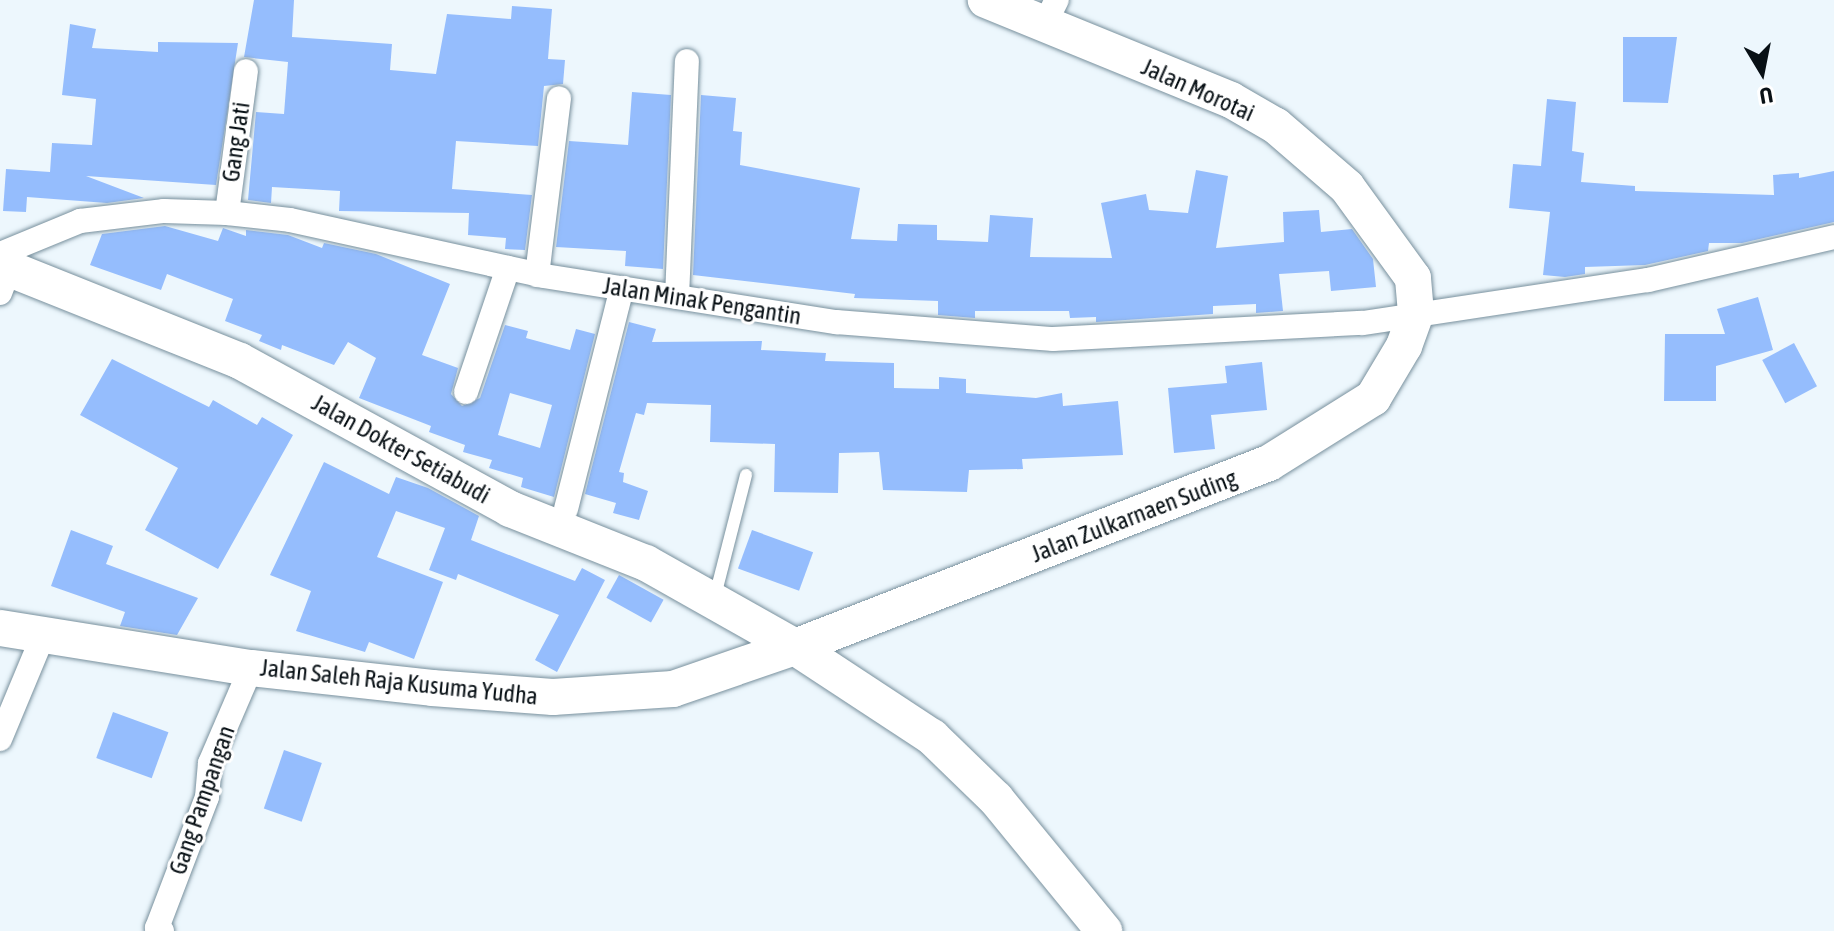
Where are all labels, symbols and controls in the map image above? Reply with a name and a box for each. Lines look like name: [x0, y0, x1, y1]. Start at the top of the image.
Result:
north arrow: [1722, 32, 1802, 112]
street label: Jalan Morotai: [1137, 52, 1259, 128]
text: U: [1758, 82, 1775, 110]
street label: Gang Jati: [216, 100, 256, 184]
street label: Jalan Minak Pengantin: [601, 271, 803, 331]
street label: Jalan Dokter Setiabudi: [307, 388, 495, 510]
street label: Jalan Zulkarnaen Suding: [1027, 463, 1241, 569]
street label: Jalan Saleh Raja Kusuma Yudha: [259, 653, 539, 711]
street label: Gang Pampangan: [163, 722, 241, 878]

